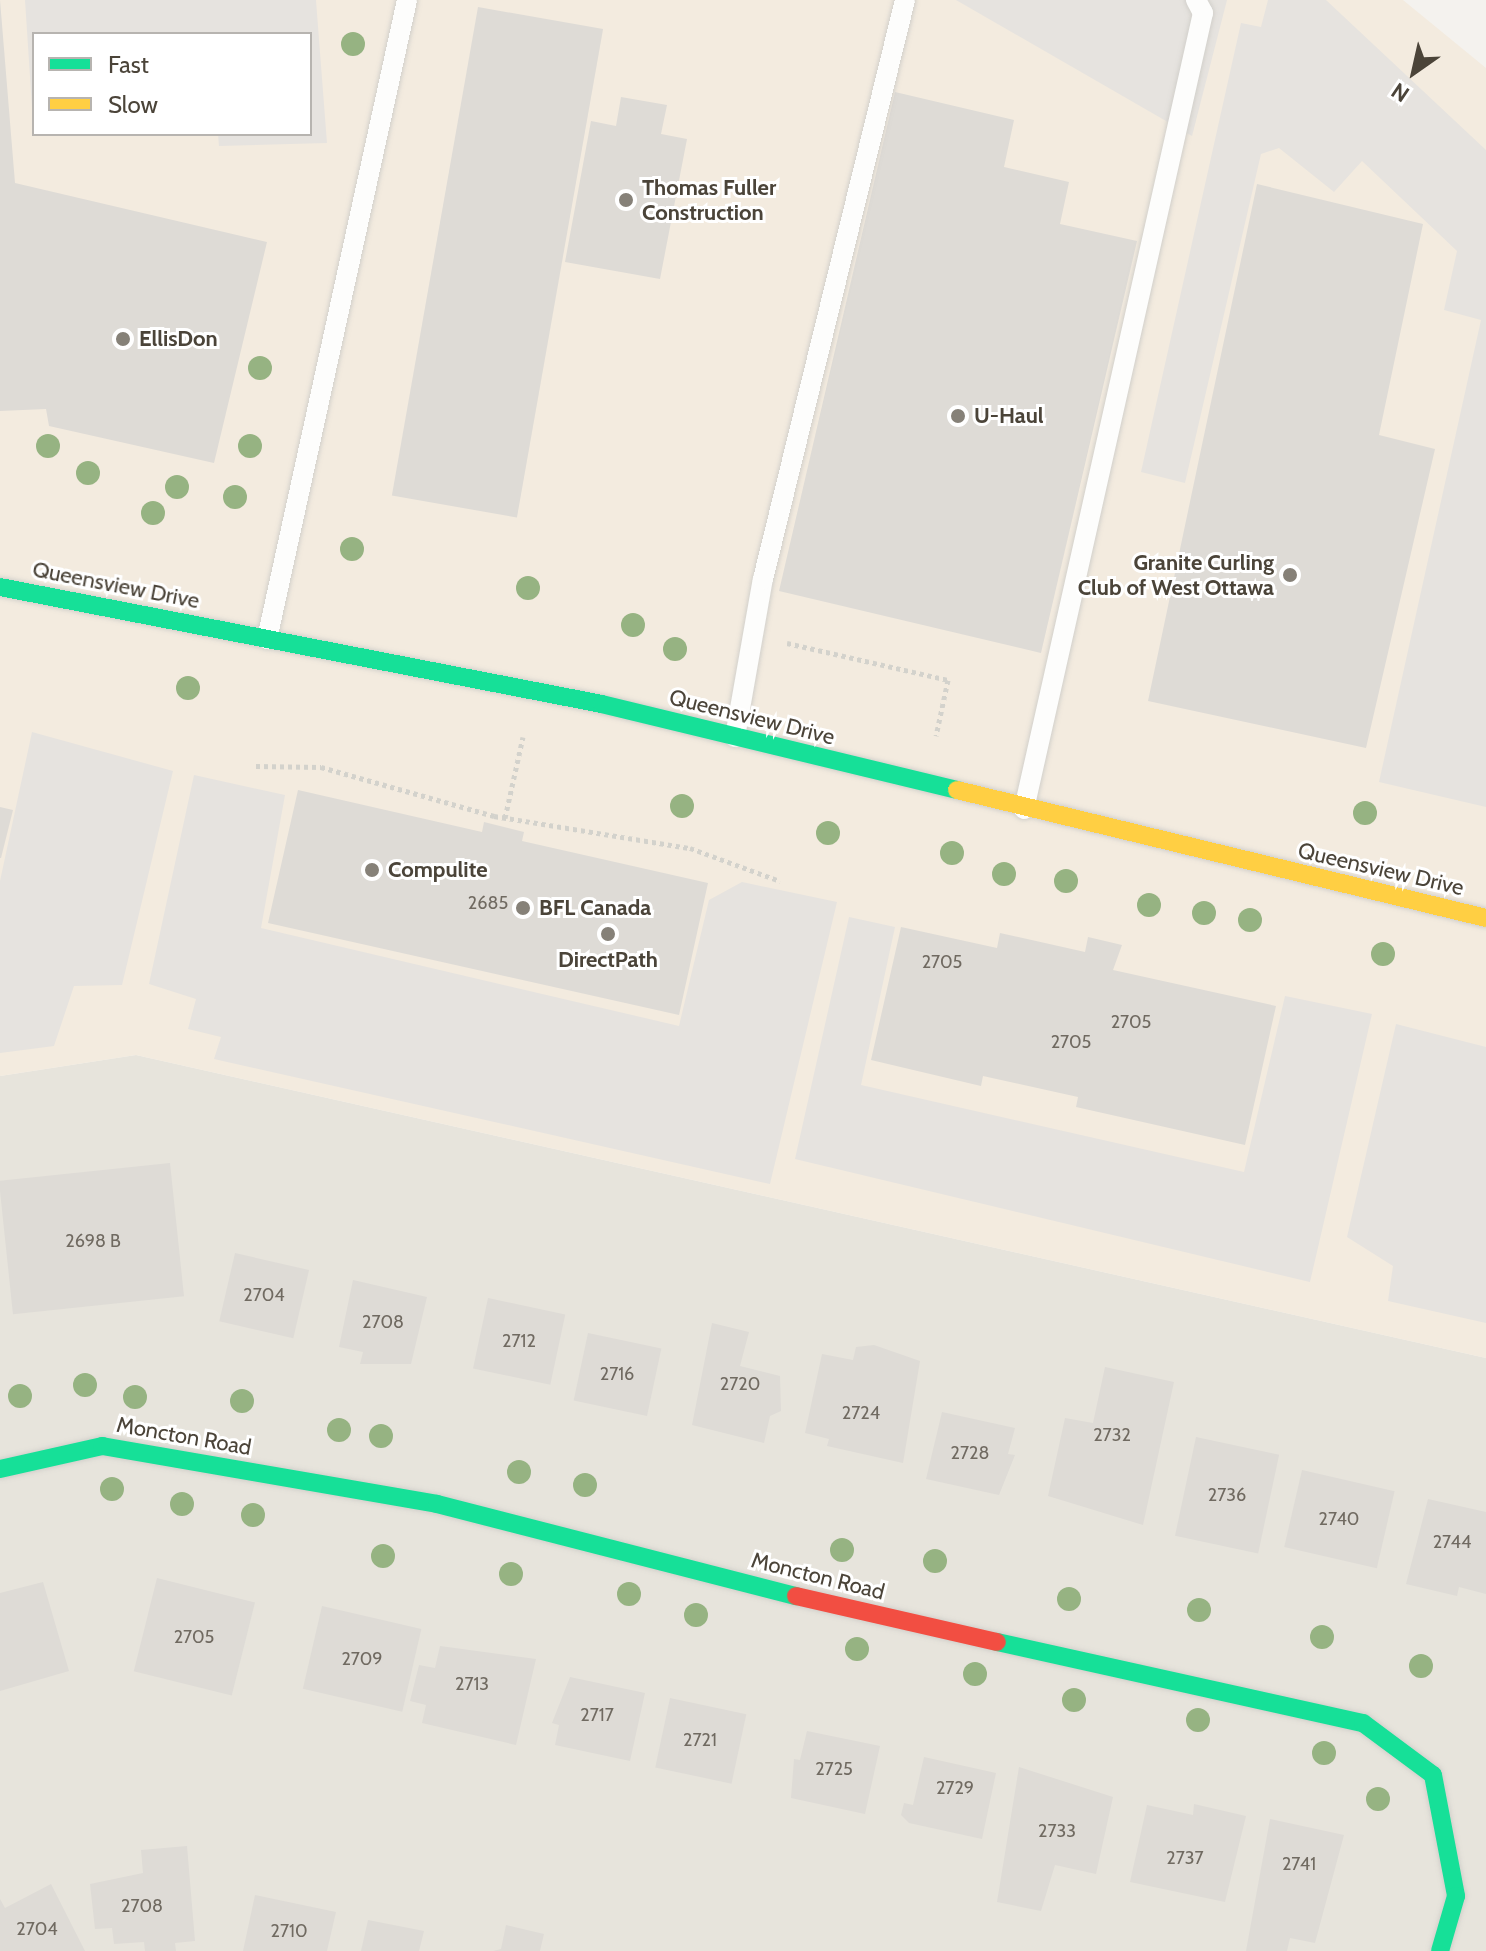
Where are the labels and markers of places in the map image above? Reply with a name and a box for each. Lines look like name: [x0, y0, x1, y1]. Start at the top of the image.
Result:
place label: Thomas Fuller Construction: [642, 174, 776, 226]
marker: Thomas Fuller Construction: [617, 191, 635, 209]
place label: EllisDon: [139, 326, 218, 352]
marker: EllisDon: [114, 330, 132, 348]
place label: U-Haul: [974, 403, 1044, 429]
marker: U-Haul: [949, 407, 967, 425]
place label: Granite Curling Club of West Ottawa: [1078, 549, 1274, 600]
marker: Granite Curling Club of West Ottawa: [1281, 566, 1299, 584]
place label: Compulite: [388, 857, 488, 883]
marker: Compulite: [363, 861, 381, 879]
place label: BFL Canada: [539, 895, 651, 921]
marker: BFL Canada: [514, 899, 532, 917]
marker: DirectPath: [599, 925, 617, 943]
place label: DirectPath: [558, 947, 658, 973]

